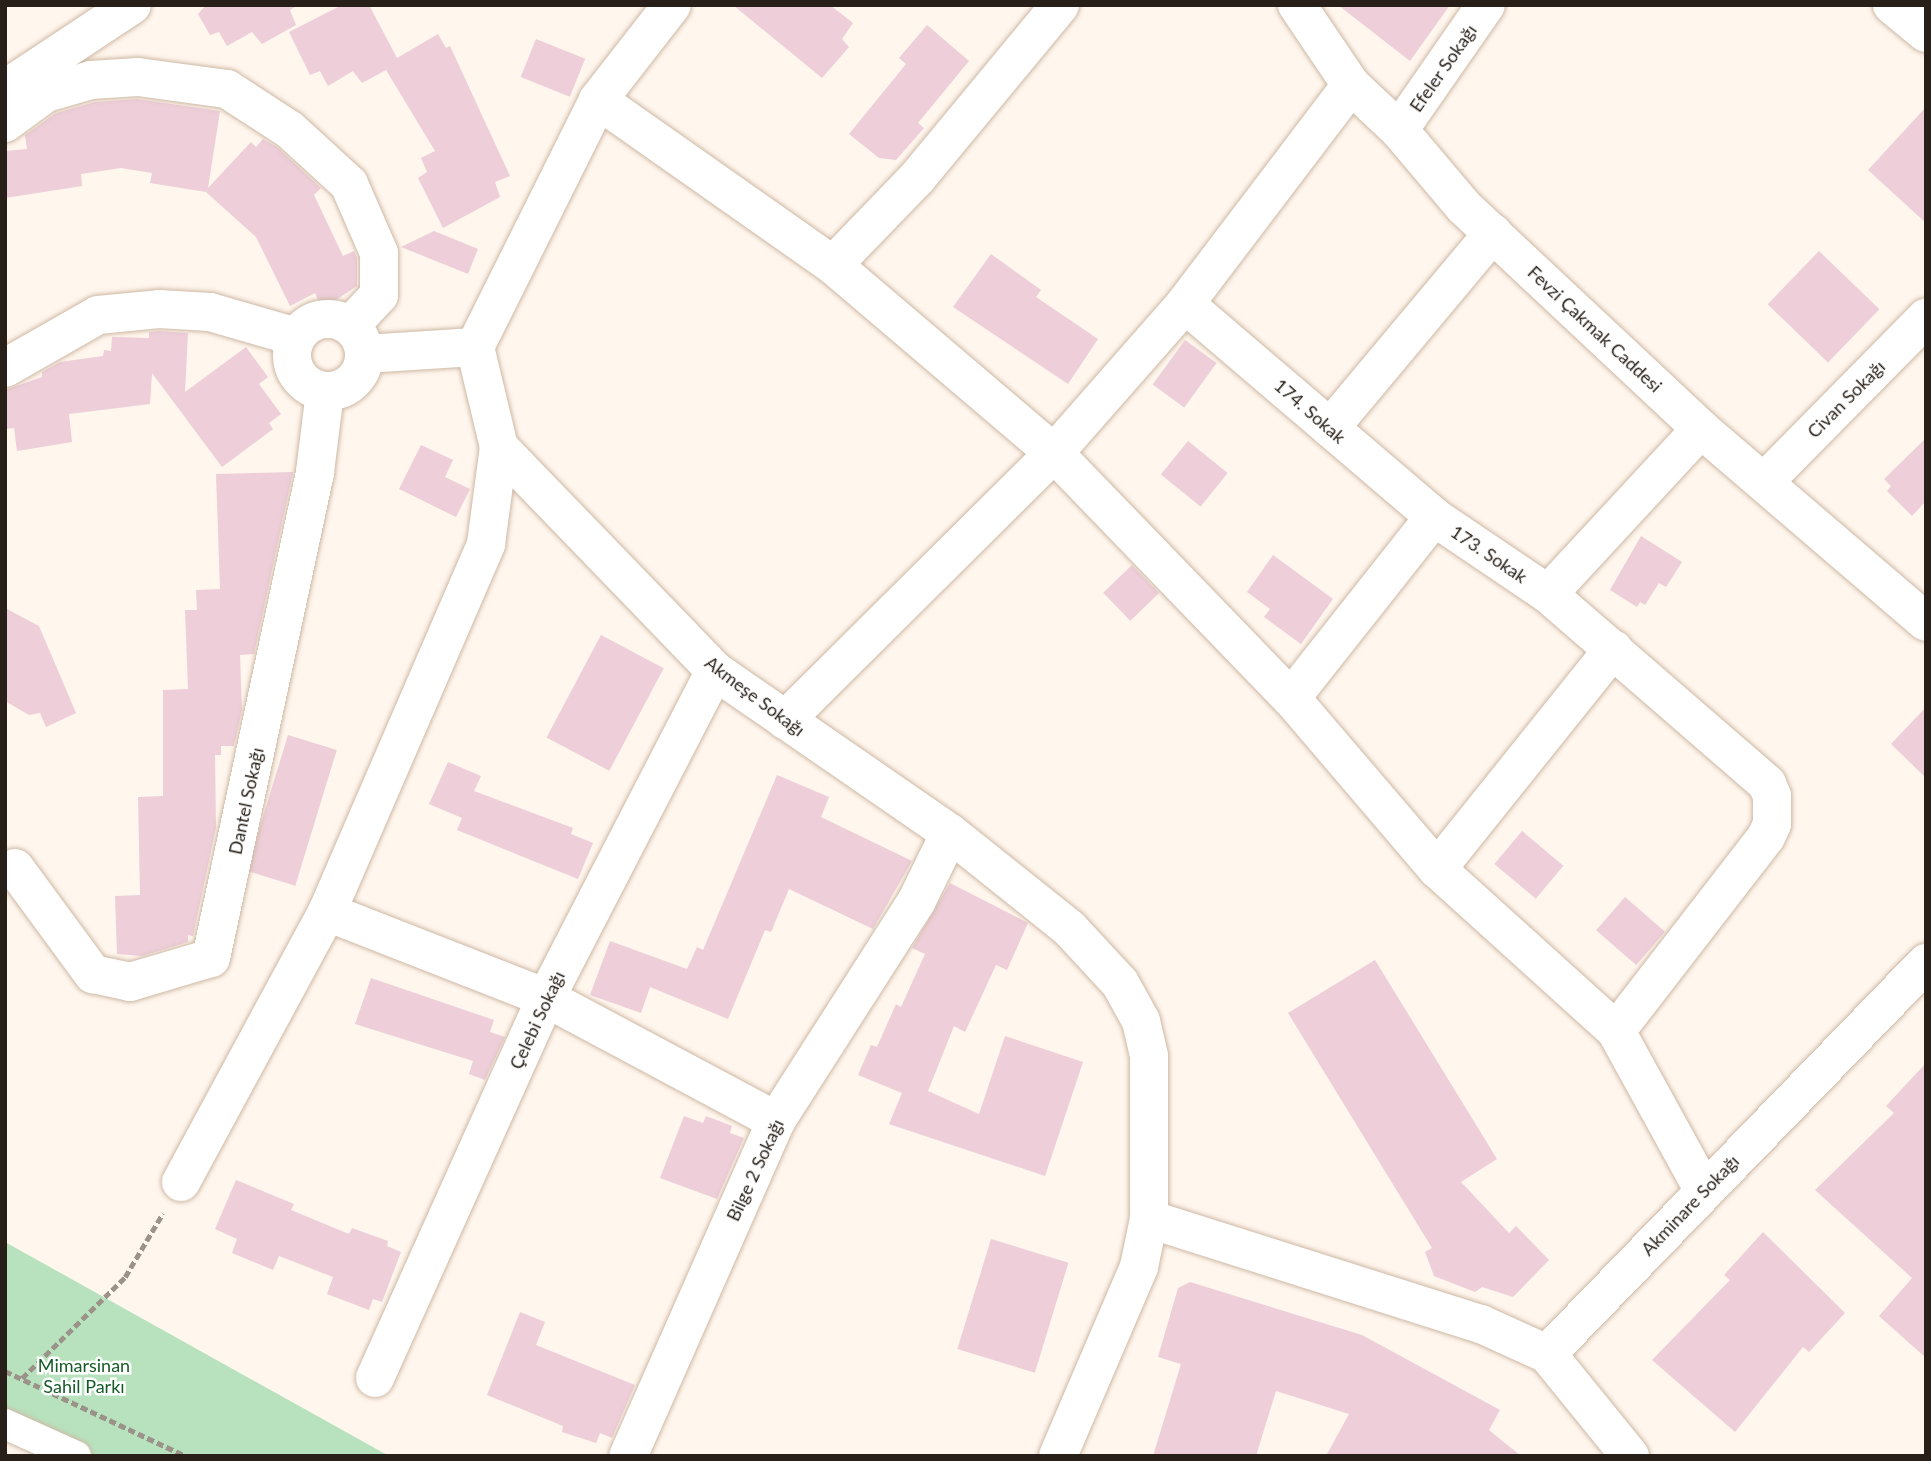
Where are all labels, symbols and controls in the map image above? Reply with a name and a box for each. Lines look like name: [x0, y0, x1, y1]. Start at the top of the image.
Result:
street label: Efeler Sokağı: [1405, 20, 1481, 116]
street label: Fevzi Çakmak Caddesi: [1523, 261, 1667, 397]
street label: Civan Sokağı: [1803, 356, 1889, 442]
street label: 174. Sokak: [1270, 374, 1350, 448]
street label: 173. Sokak: [1447, 521, 1531, 587]
street label: Akmeşe Sokağı: [701, 652, 809, 740]
street label: Dantel Sokağı: [224, 746, 268, 856]
street label: Çelebi Sokağı: [505, 967, 569, 1073]
street label: Bilge 2 Sokağı: [722, 1116, 788, 1224]
street label: Akminare Sokağı: [1637, 1150, 1743, 1260]
park label: Mimarsinan Sahil Parkı: [38, 1355, 130, 1398]

